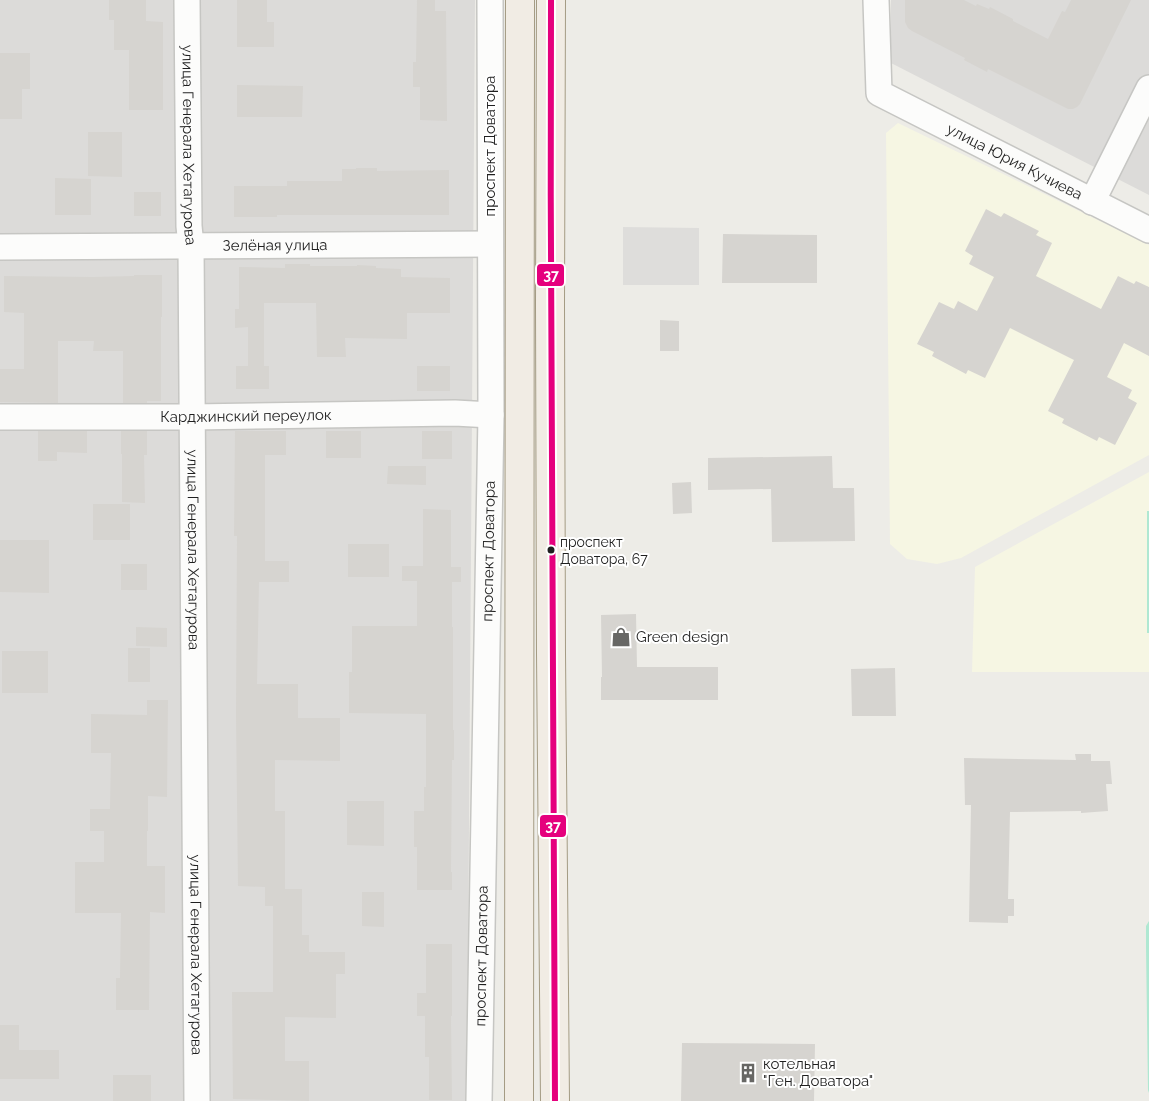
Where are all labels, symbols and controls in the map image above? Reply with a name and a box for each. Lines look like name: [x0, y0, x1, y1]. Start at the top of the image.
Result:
street label: улица Генерала Хетагурова: [178, 45, 200, 246]
street label: проспект Доватора: [481, 76, 499, 216]
street label: улица Юрия Кучиева: [944, 120, 1085, 204]
street label: Зелёная улица: [222, 236, 328, 255]
line badge: 37: [536, 263, 565, 287]
text: 37: [543, 267, 559, 283]
street label: Карджинский переулок: [160, 406, 332, 426]
street label: улица Генерала Хетагурова: [183, 449, 203, 650]
street label: проспект Доватора: [478, 480, 499, 622]
place label: проспект Доватора, 67: [560, 534, 648, 567]
marker: проспект Доватора, 67: [546, 545, 556, 555]
shop icon: Green design: [610, 626, 632, 648]
place label: Green design: [636, 628, 729, 646]
line badge: 37: [539, 814, 567, 838]
text: 37: [545, 818, 561, 834]
street label: улица Генерала Хетагурова: [186, 854, 206, 1055]
street label: проспект Доватора: [471, 885, 492, 1027]
place label: котельная "Ген. Доватора": [763, 1055, 873, 1090]
building icon: котельная "Ген. Доватора": [737, 1062, 759, 1084]

